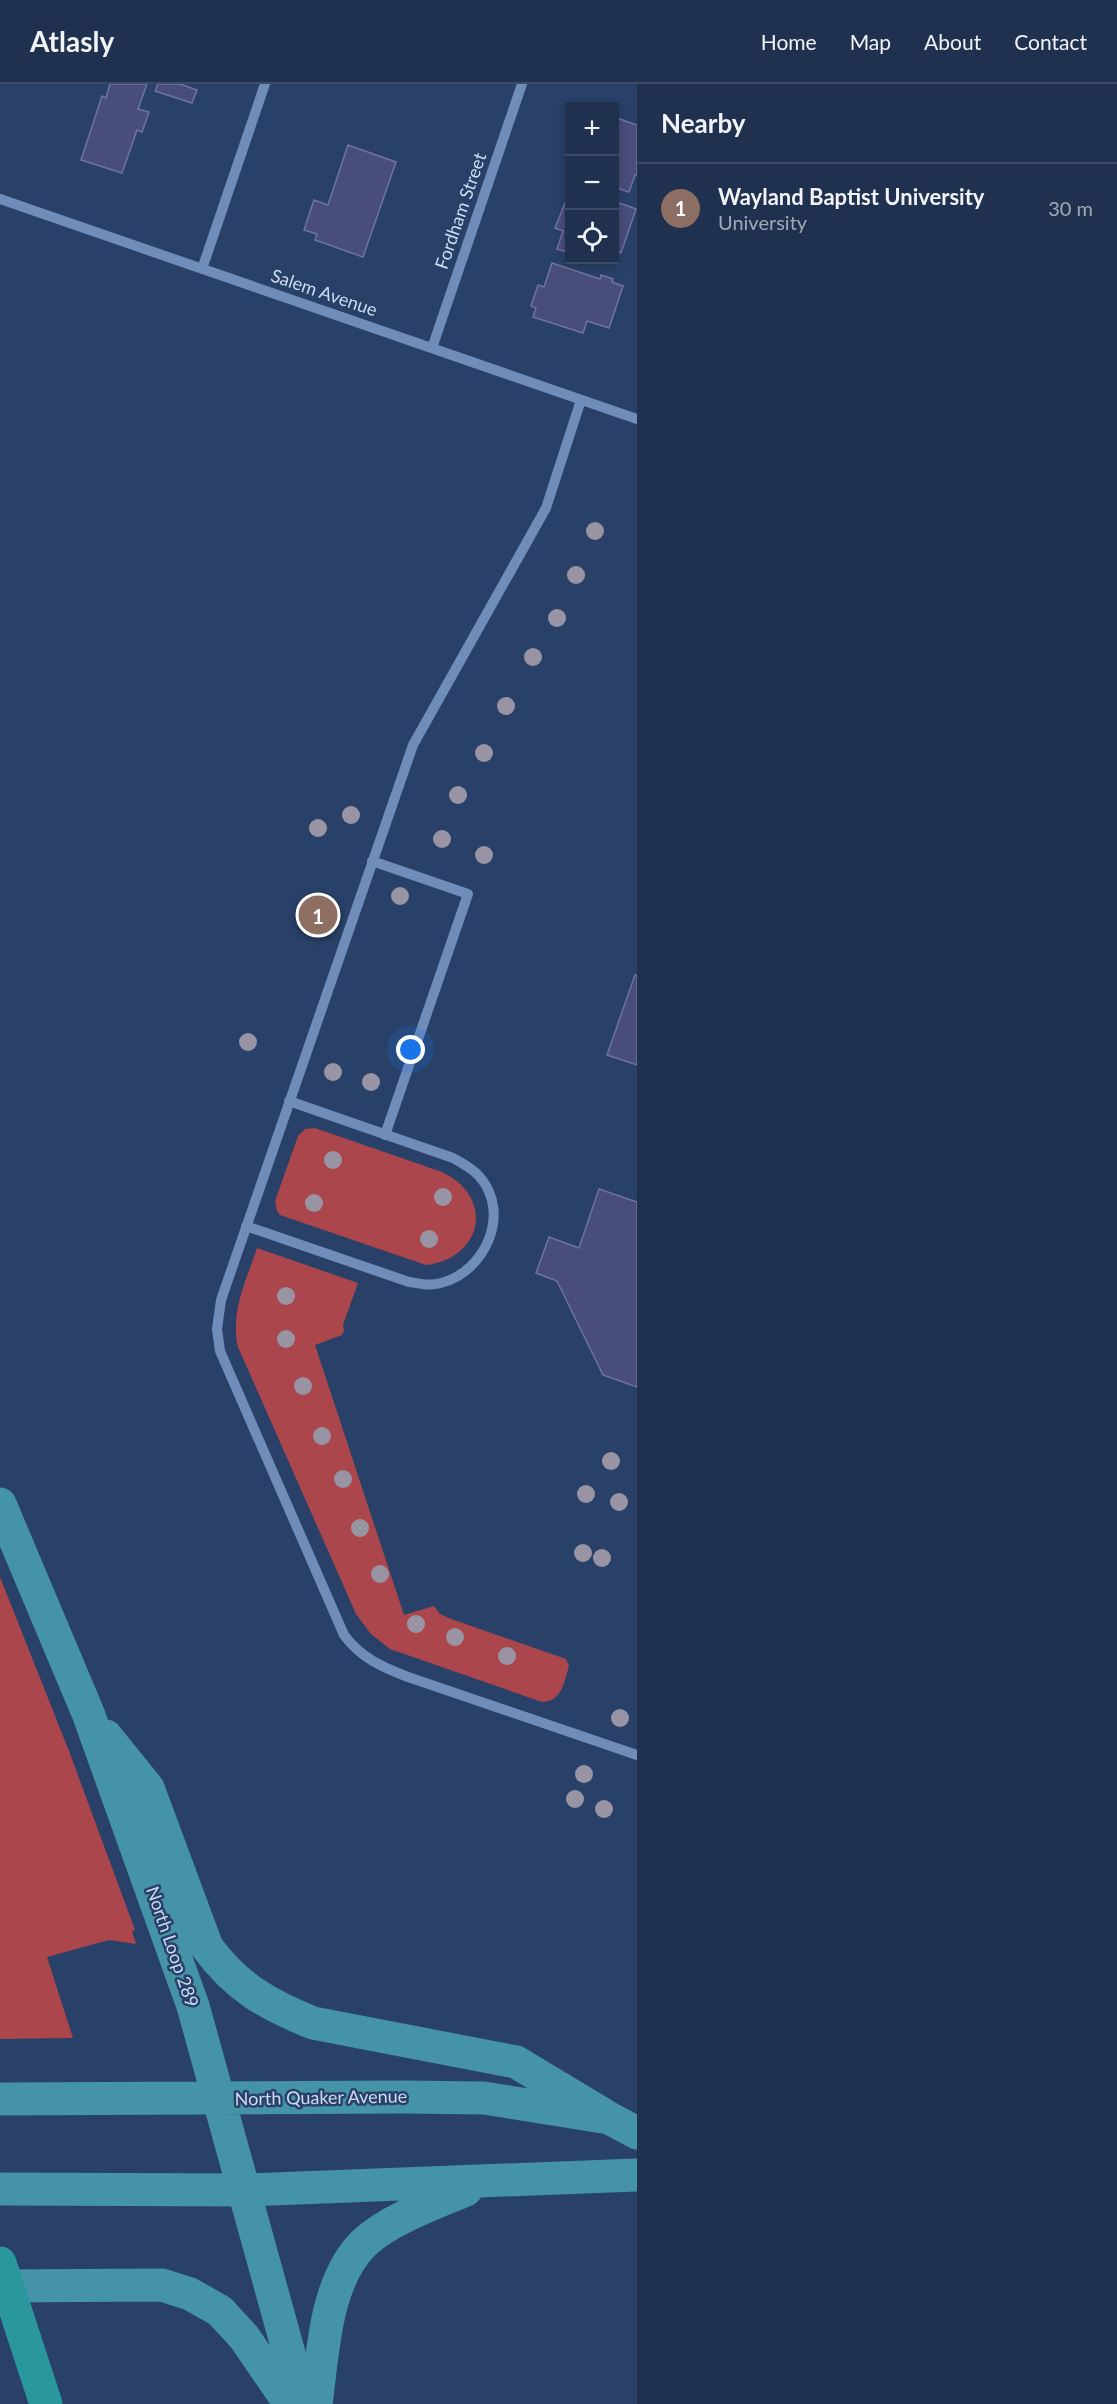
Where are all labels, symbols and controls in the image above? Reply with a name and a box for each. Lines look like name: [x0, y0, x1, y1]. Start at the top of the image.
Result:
text: Atlasly: [30, 24, 114, 58]
text: Home: [761, 29, 817, 54]
text: Map: [850, 29, 891, 54]
text: About: [924, 29, 981, 54]
text: Contact: [1014, 29, 1087, 54]
map controls: [565, 102, 619, 264]
button: +: [565, 102, 619, 156]
text: Nearby: [661, 107, 746, 139]
street label: Fordham Street: [430, 149, 490, 272]
button: −: [565, 156, 619, 210]
text: Wayland Baptist University: [718, 183, 984, 210]
text: 1: [675, 196, 686, 220]
text: 30 m: [1048, 196, 1093, 220]
button: locate: [565, 210, 619, 264]
text: University: [718, 210, 807, 234]
street label: Salem Avenue: [268, 264, 380, 320]
pin: 1: [298, 892, 338, 938]
your location: [396, 1035, 425, 1064]
street label: North Loop 289: [142, 1883, 204, 2010]
street label: North Quaker Avenue: [235, 2084, 407, 2110]

